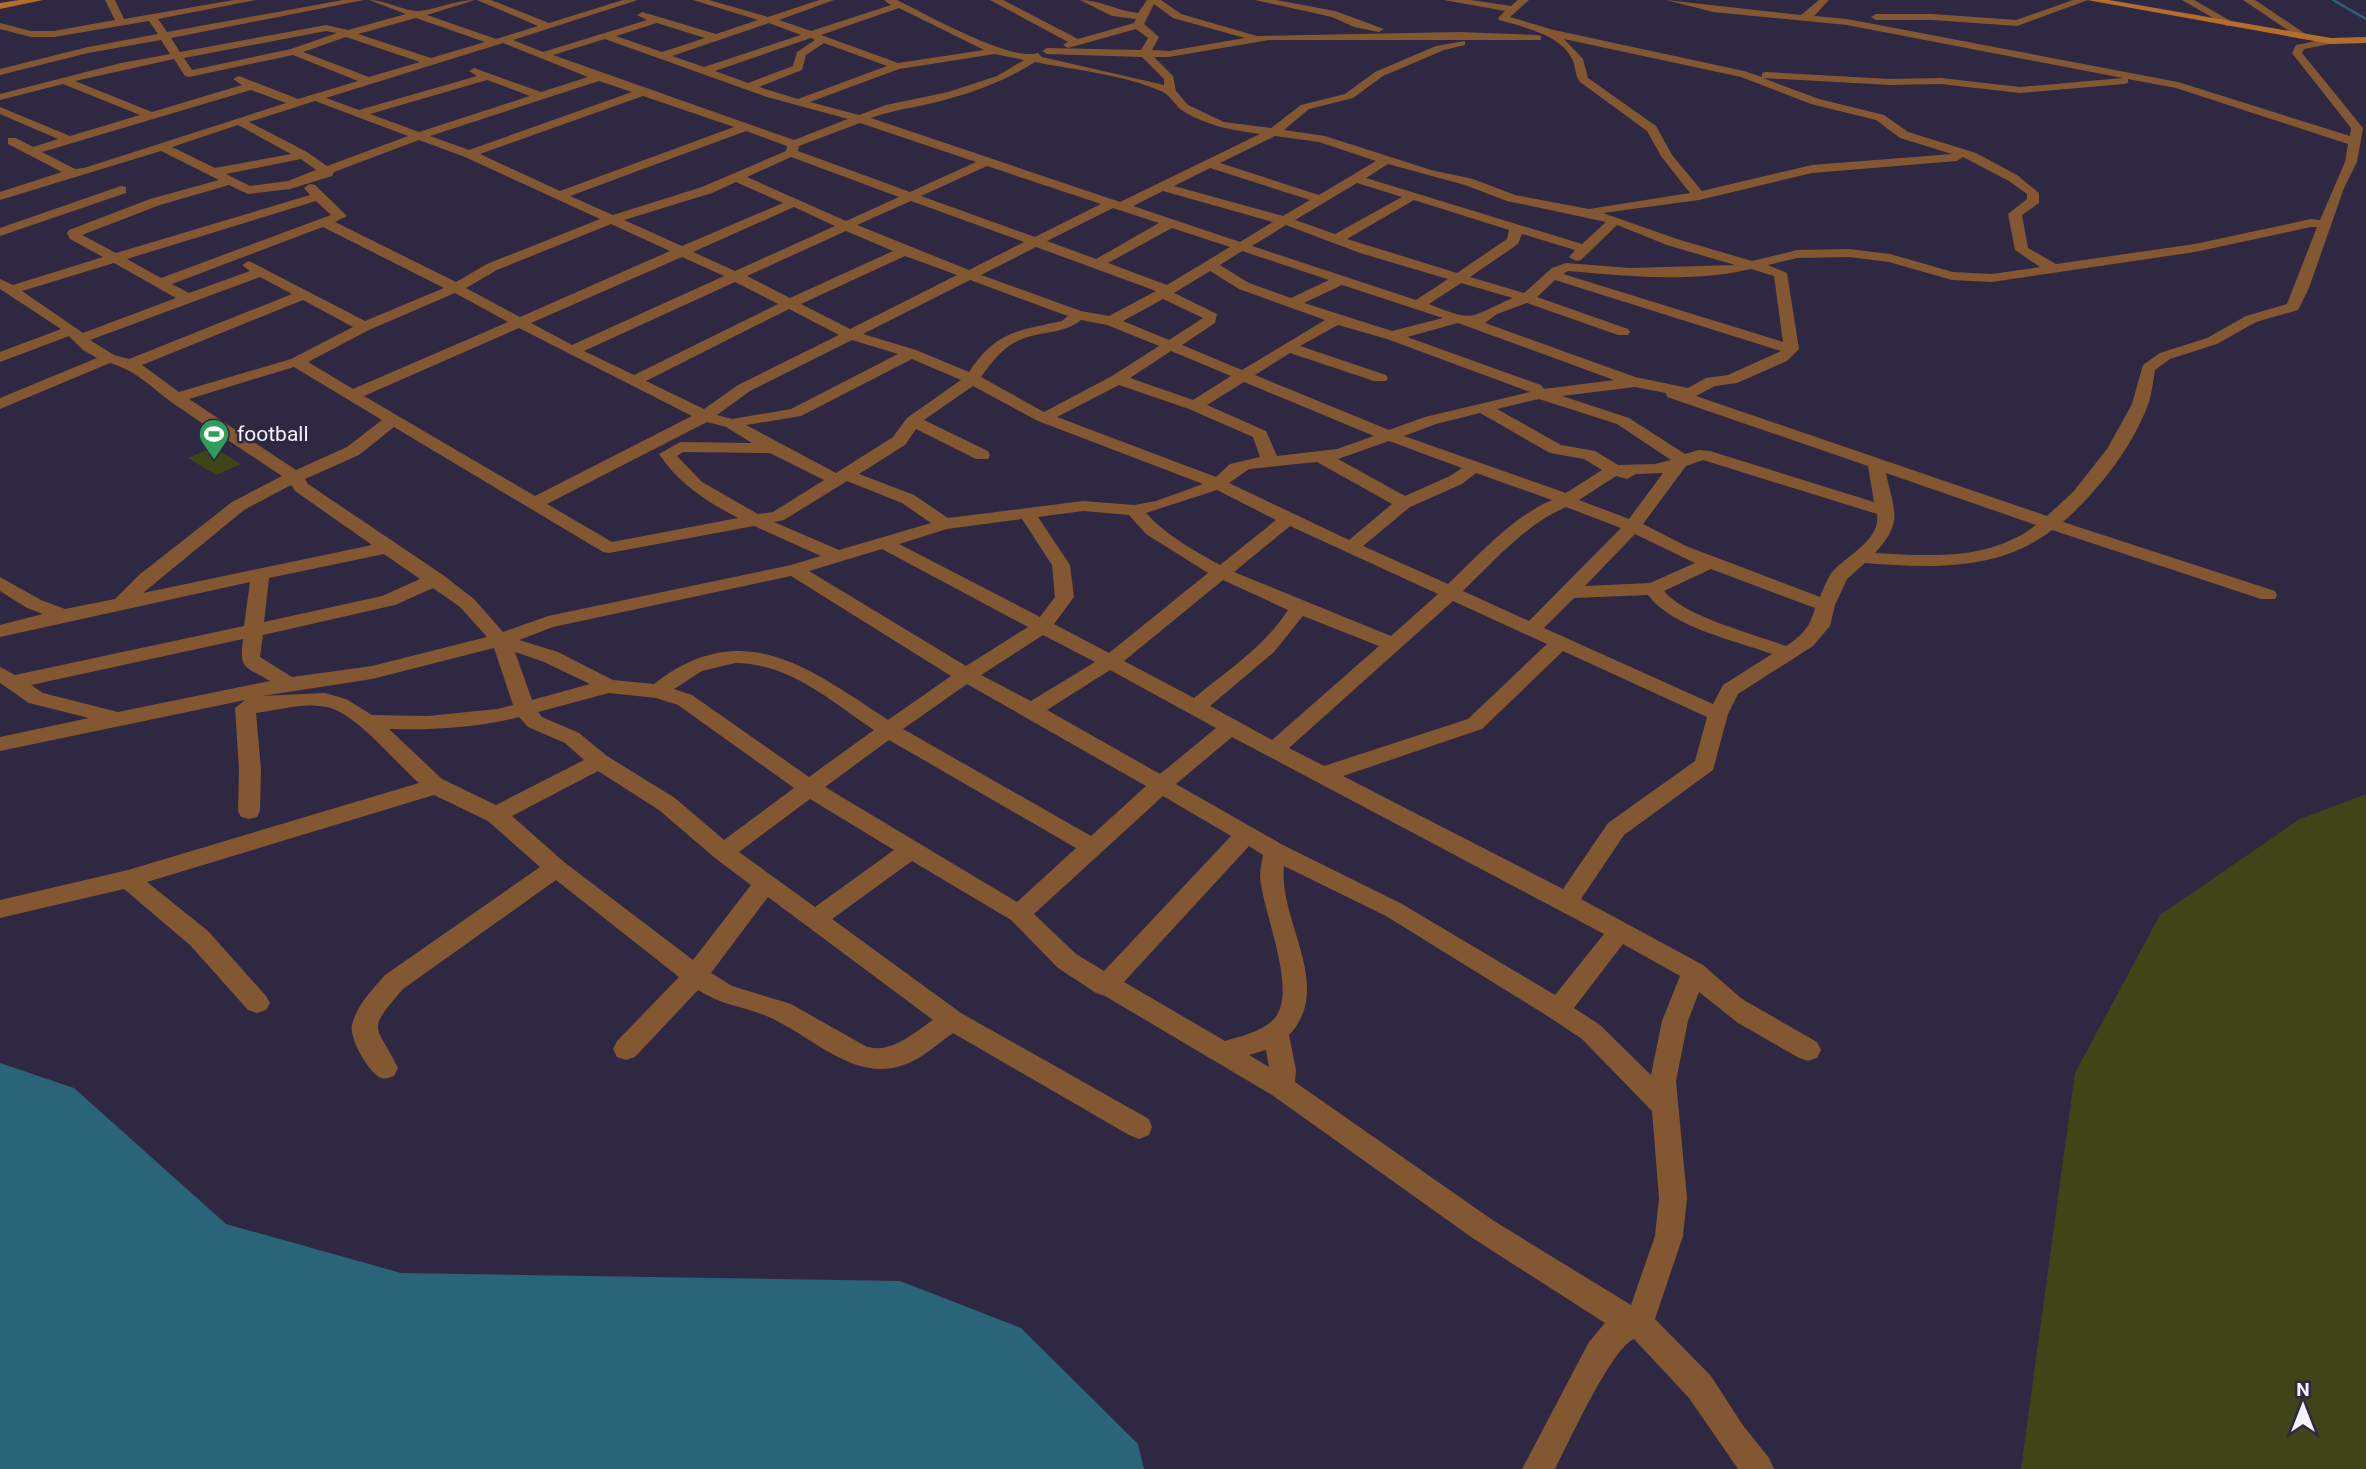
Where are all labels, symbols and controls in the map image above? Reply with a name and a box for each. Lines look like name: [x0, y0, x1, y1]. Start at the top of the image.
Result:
sports icon: football: [197, 417, 231, 461]
place label: football: [237, 422, 309, 446]
north arrow: [2268, 1371, 2338, 1441]
text: N: [2296, 1378, 2310, 1401]

